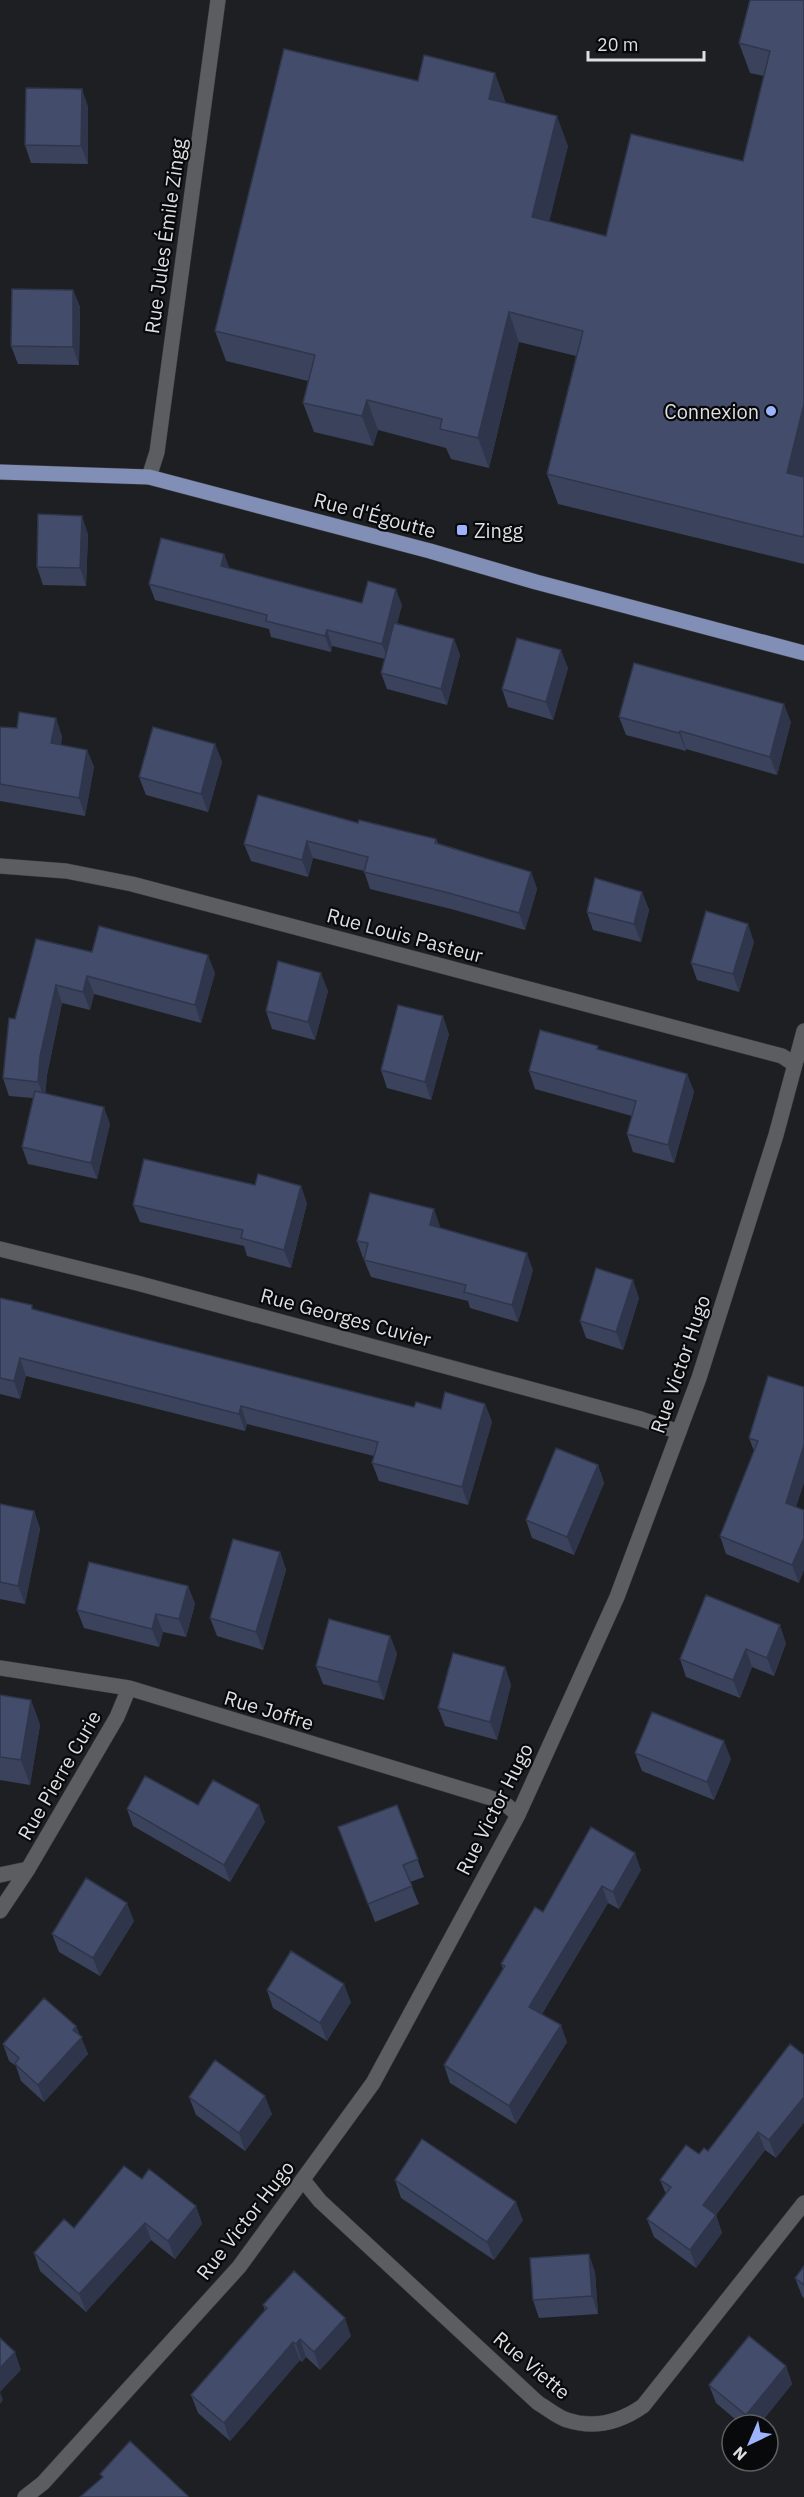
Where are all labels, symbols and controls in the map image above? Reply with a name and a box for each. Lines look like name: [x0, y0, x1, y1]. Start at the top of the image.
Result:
scale bar: [588, 24, 704, 62]
text: 20 m: [597, 33, 639, 56]
street label: Rue Jules Émile Zingg: [138, 136, 192, 335]
place label: Connexion: [664, 398, 759, 425]
marker: Connexion: [764, 404, 778, 418]
street label: Rue d'Égoutte: [311, 486, 439, 544]
place label: Zingg: [474, 517, 524, 544]
marker: Zingg: [455, 523, 469, 537]
street label: Rue Louis Pasteur: [324, 901, 486, 969]
street label: Rue Georges Cuvier: [258, 1281, 434, 1353]
street label: Rue Victor Hugo: [644, 1291, 716, 1437]
street label: Rue Joffre: [221, 1684, 317, 1736]
street label: Rue Pierre Curie: [11, 1705, 107, 1845]
street label: Rue Victor Hugo: [449, 1739, 539, 1879]
street label: Rue Victor Hugo: [190, 2155, 300, 2285]
street label: Rue Viette: [488, 2325, 576, 2405]
north arrow: [720, 2413, 780, 2473]
text: N: [728, 2443, 751, 2465]

